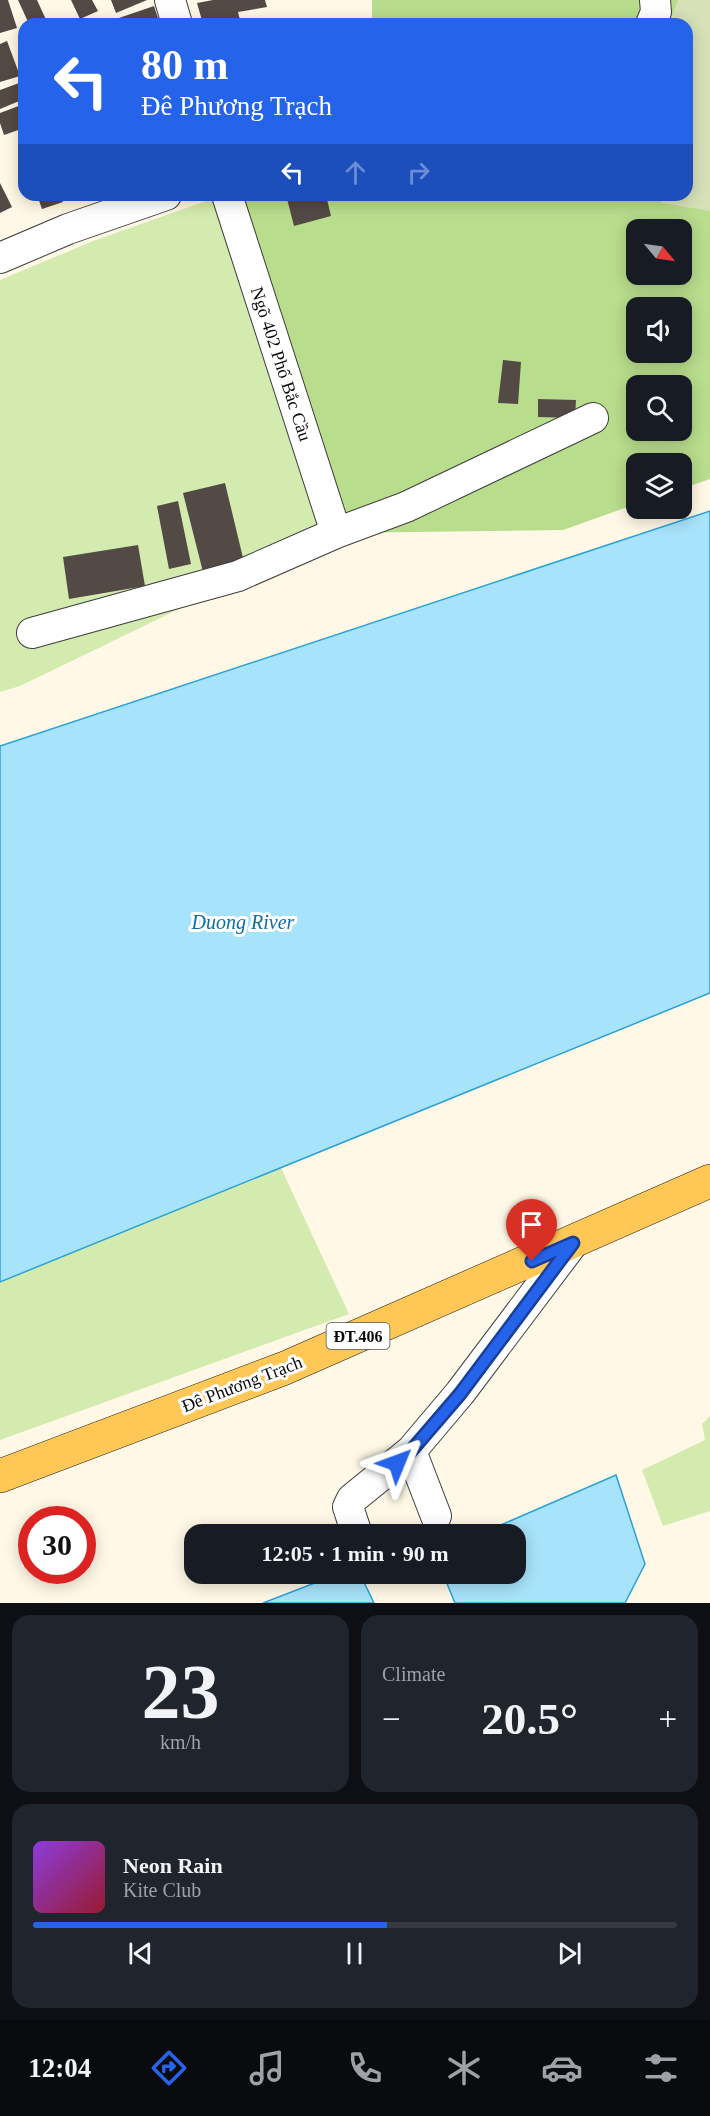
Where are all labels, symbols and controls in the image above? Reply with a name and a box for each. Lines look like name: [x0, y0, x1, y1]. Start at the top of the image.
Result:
icon: left: [42, 42, 120, 120]
text: 80 m: [141, 42, 229, 88]
text: Đê Phương Trạch: [141, 91, 332, 121]
icon: left: [276, 156, 309, 189]
icon: ahead: [339, 156, 372, 189]
icon: right: [402, 156, 435, 189]
north arrow: [626, 219, 692, 285]
map controls: [626, 219, 692, 519]
street label: Ngõ 402 Phố Bắc Cầu: [247, 284, 315, 444]
button: sound: [626, 297, 692, 363]
button: search: [626, 375, 692, 441]
button: layers: [626, 453, 692, 519]
water label: Duong River: [191, 911, 295, 934]
pin: [506, 1199, 557, 1261]
icon: arrive: [515, 1208, 548, 1241]
road number: ĐT.406: [326, 1323, 389, 1349]
street label: Đê Phương Trạch: [179, 1352, 305, 1416]
position arrow: [365, 1431, 429, 1495]
speed limit sign: 30: [18, 1506, 96, 1584]
text: 12:05 · 1 min · 90 m: [262, 1541, 449, 1566]
text: 23: [142, 1648, 220, 1735]
text: Climate: [382, 1663, 445, 1685]
text: 20.5°: [481, 1694, 578, 1744]
text: −: [382, 1701, 401, 1737]
text: +: [658, 1701, 677, 1737]
text: km/h: [160, 1731, 201, 1753]
text: Neon Rain: [123, 1853, 223, 1878]
text: Kite Club: [123, 1879, 201, 1901]
icon: previous: [124, 1937, 157, 1970]
icon: pause: [338, 1937, 371, 1970]
icon: next: [553, 1937, 586, 1970]
icon: directions: [148, 2047, 190, 2089]
icon: music: [246, 2047, 288, 2089]
icon: phone: [344, 2047, 386, 2089]
icon: climate: [443, 2047, 485, 2089]
icon: car: [541, 2047, 583, 2089]
icon: filters: [640, 2047, 682, 2089]
text: 12:04: [28, 2053, 91, 2083]

